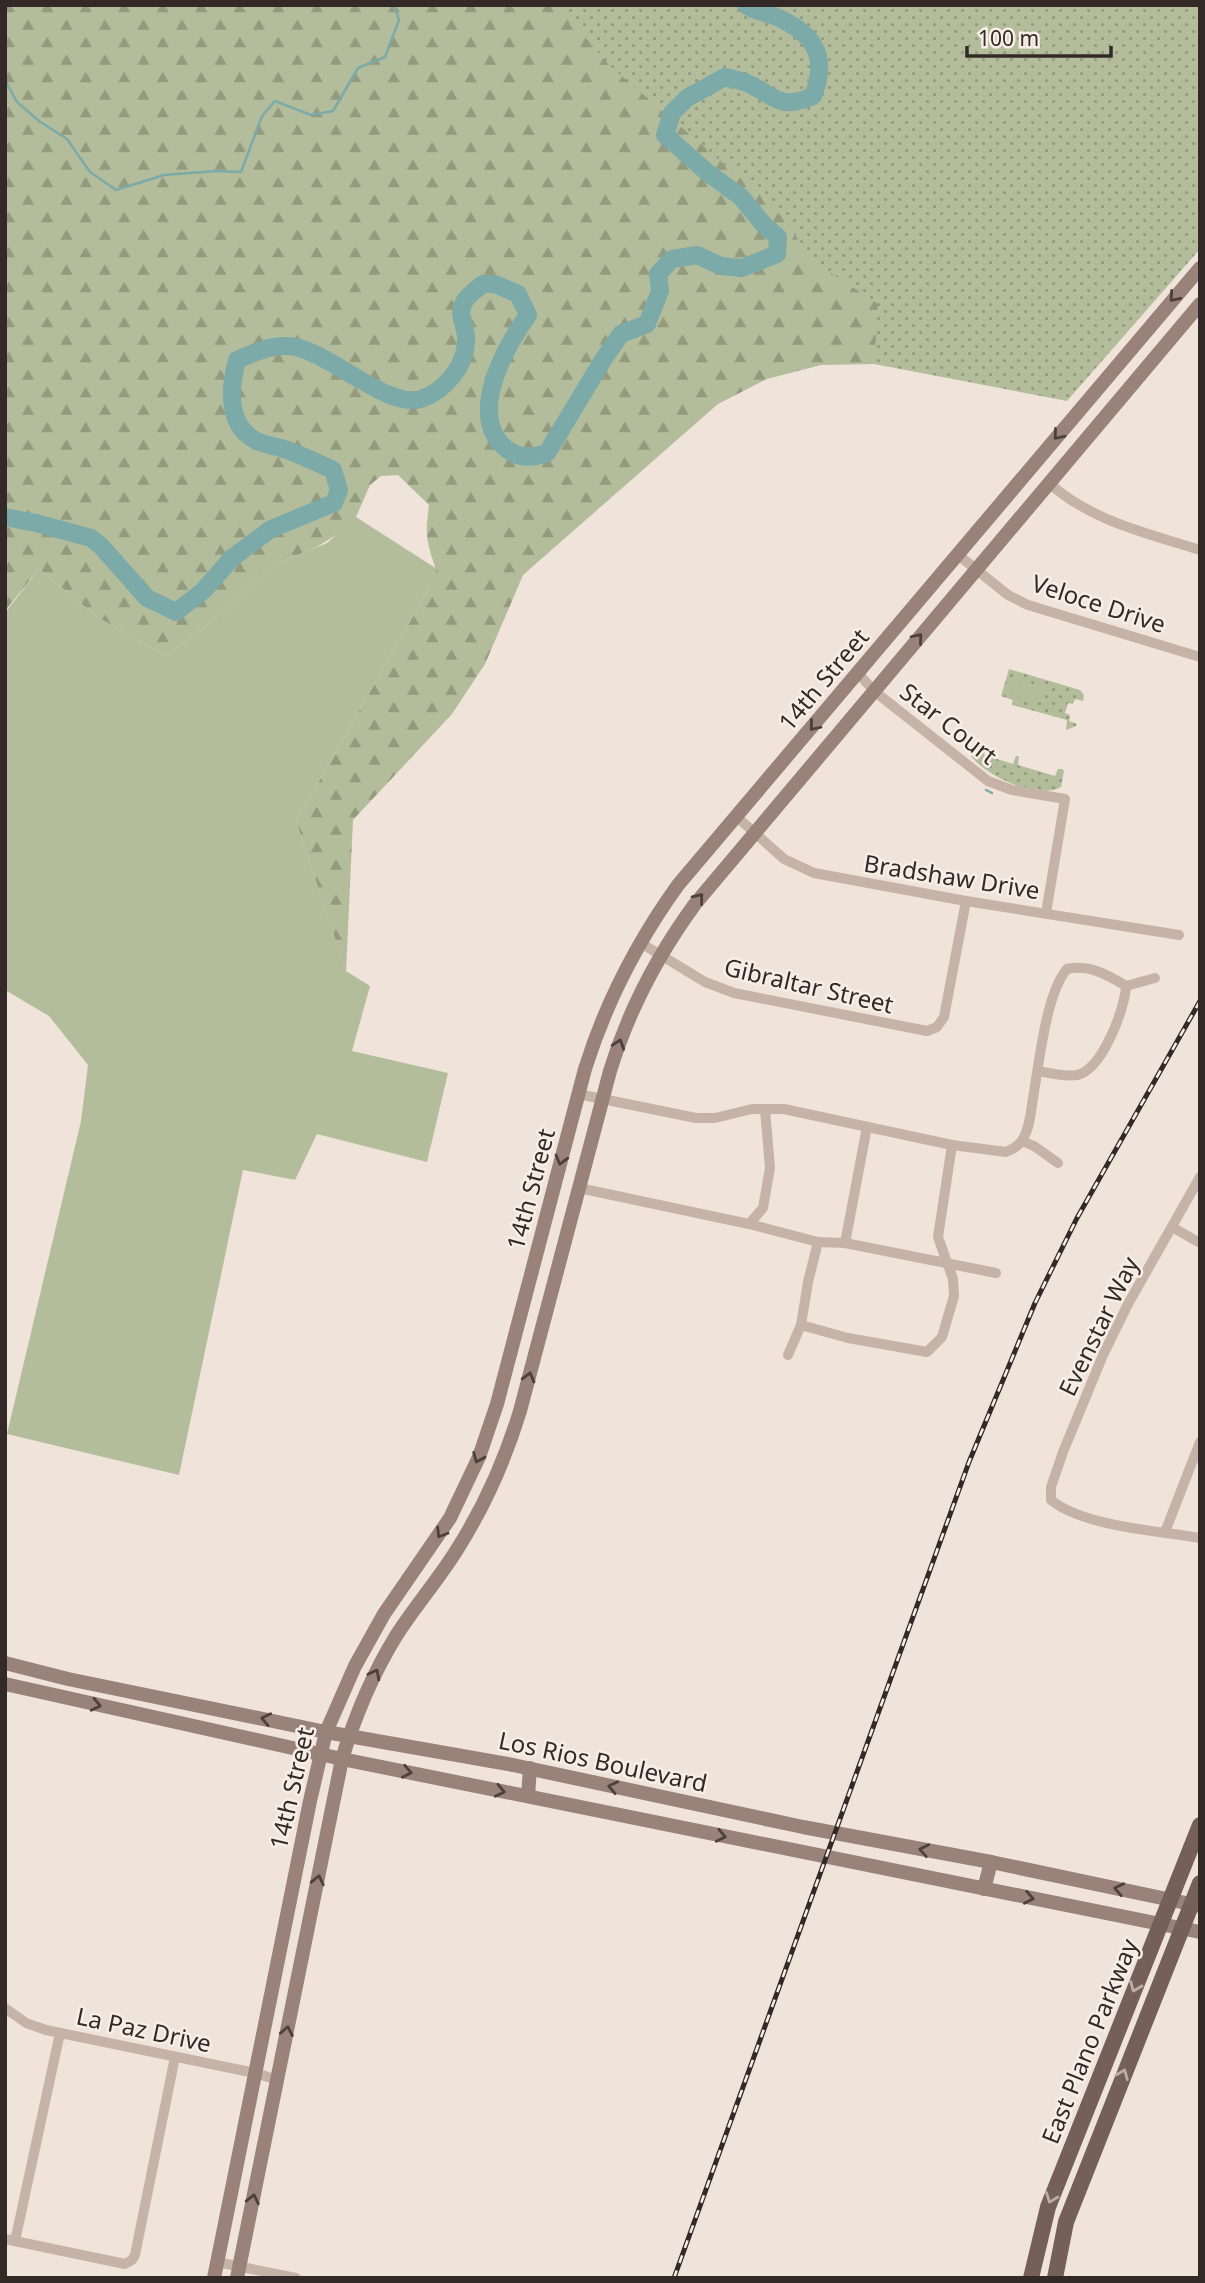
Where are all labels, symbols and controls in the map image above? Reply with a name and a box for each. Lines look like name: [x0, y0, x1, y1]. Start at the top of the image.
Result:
scale bar: [967, 14, 1110, 58]
text: 100 m: [978, 24, 1039, 52]
one-way arrow: [1170, 289, 1182, 302]
one-way arrow: [1054, 427, 1066, 440]
street label: Veloce Drive: [1028, 566, 1170, 640]
street label: 14th Street: [770, 621, 876, 737]
one-way arrow: [910, 634, 922, 647]
street label: Star Court: [894, 675, 1005, 771]
one-way arrow: [810, 717, 822, 730]
street label: Bradshaw Drive: [862, 846, 1042, 906]
one-way arrow: [691, 894, 704, 906]
street label: Gibraltar Street: [721, 949, 897, 1021]
one-way arrow: [611, 1038, 625, 1051]
street label: 14th Street: [498, 1124, 562, 1253]
one-way arrow: [555, 1154, 569, 1166]
street label: Evenstar Way: [1050, 1250, 1146, 1401]
one-way arrow: [521, 1371, 536, 1383]
one-way arrow: [472, 1451, 486, 1463]
one-way arrow: [436, 1525, 449, 1538]
one-way arrow: [367, 1669, 380, 1681]
one-way arrow: [90, 1697, 102, 1712]
one-way arrow: [260, 1713, 272, 1728]
street label: 14th Street: [261, 1723, 321, 1852]
street label: Los Rios Boulevard: [496, 1723, 710, 1799]
one-way arrow: [401, 1764, 413, 1779]
one-way arrow: [607, 1780, 619, 1795]
one-way arrow: [494, 1782, 506, 1797]
one-way arrow: [715, 1828, 727, 1843]
one-way arrow: [918, 1843, 930, 1858]
one-way arrow: [309, 1874, 324, 1886]
one-way arrow: [1113, 1882, 1125, 1897]
one-way arrow: [1023, 1889, 1035, 1904]
street label: East Plano Parkway: [1033, 1933, 1145, 2148]
one-way arrow: [1129, 1980, 1143, 1992]
street label: La Paz Drive: [73, 1999, 215, 2059]
one-way arrow: [279, 2025, 294, 2037]
one-way arrow: [1115, 2069, 1129, 2081]
one-way arrow: [1046, 2192, 1060, 2204]
one-way arrow: [245, 2193, 260, 2205]

